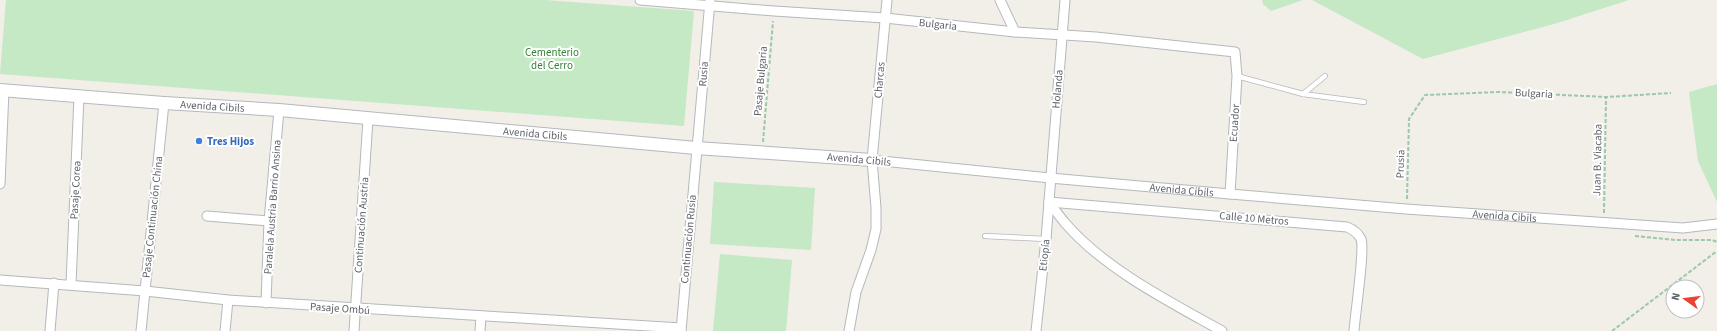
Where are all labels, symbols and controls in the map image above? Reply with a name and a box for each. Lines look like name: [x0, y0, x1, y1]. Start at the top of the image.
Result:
street label: Bulgaria: [918, 15, 958, 34]
park label: Cementerio del Cerro: [525, 45, 579, 73]
street label: Pasaje Bulgaria: [750, 45, 771, 117]
street label: Rusia: [695, 61, 712, 87]
street label: Charcas: [870, 61, 889, 99]
street label: Holanda: [1048, 69, 1067, 109]
street label: Bulgaria: [1514, 85, 1553, 102]
street label: Avenida Cibils: [180, 97, 245, 116]
street label: Ecuador: [1226, 103, 1243, 143]
street label: Avenida Cibils: [502, 123, 568, 144]
street label: Juan B. Viacaba: [1589, 124, 1606, 196]
place label: Tres Hijos: [207, 134, 254, 149]
marker: Tres Hijos: [194, 136, 204, 146]
street label: Paralela Austria Barrio Ansina: [260, 139, 285, 275]
street label: Avenida Cibils: [826, 149, 892, 170]
street label: Prusia: [1393, 149, 1408, 179]
street label: Pasaje Continuación China: [139, 155, 166, 279]
street label: Pasaje Corea: [66, 160, 85, 220]
street label: Continuación Austria: [351, 177, 372, 274]
street label: Avenida Cibils: [1149, 180, 1215, 201]
street label: Continuación Rusia: [677, 194, 700, 284]
street label: Avenida Cibils: [1472, 207, 1537, 226]
street label: Calle 10 Metros: [1219, 208, 1290, 229]
street label: Etiopía: [1035, 238, 1054, 272]
north arrow: [1665, 279, 1705, 319]
text: N: [1668, 291, 1684, 302]
street label: Pasaje Ombú: [309, 299, 371, 318]

